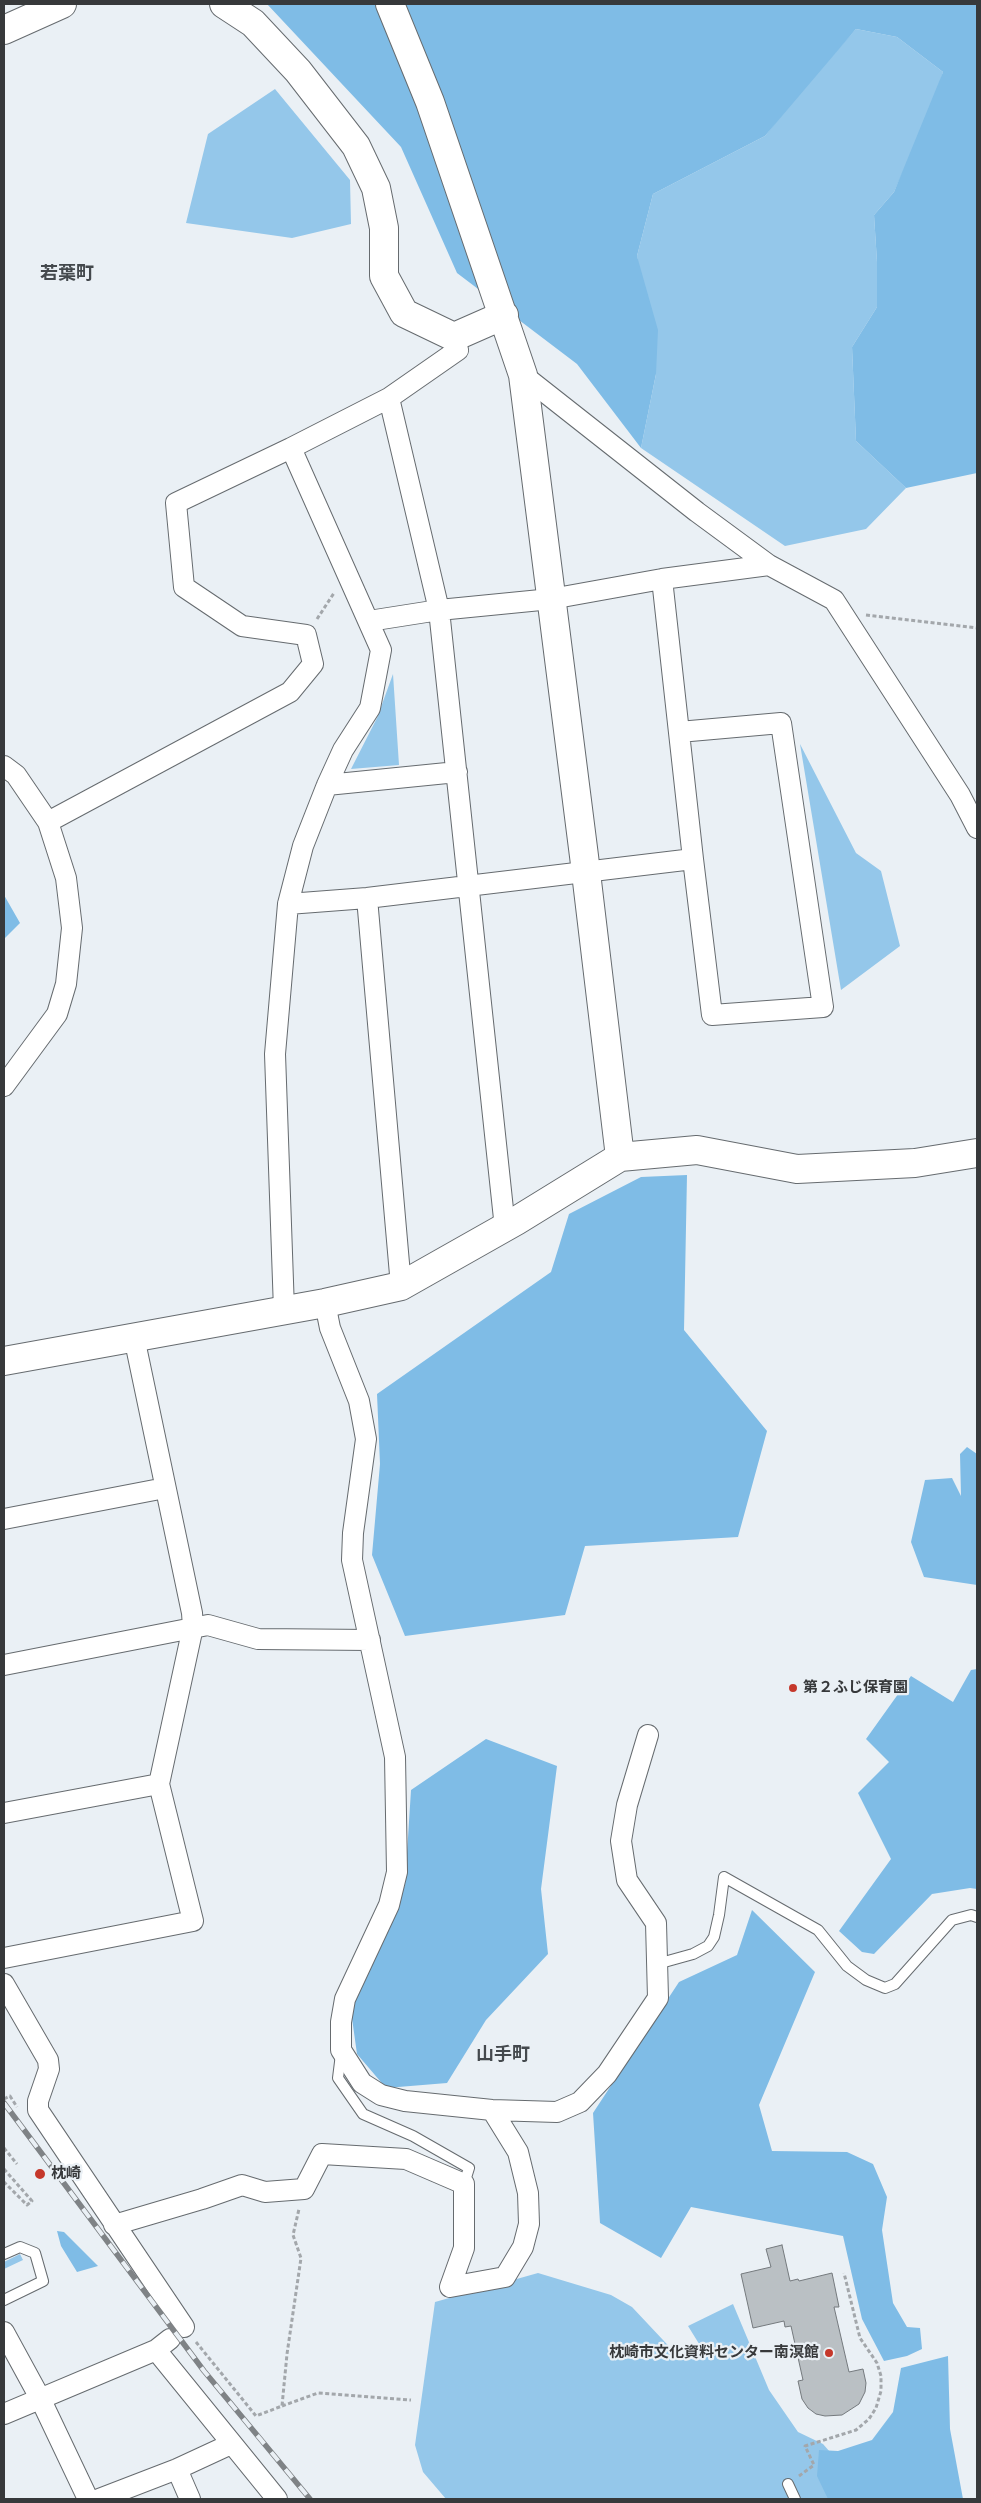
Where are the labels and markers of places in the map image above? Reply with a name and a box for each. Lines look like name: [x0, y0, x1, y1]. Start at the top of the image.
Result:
place label: 第２ふじ保育園: [803, 1679, 908, 1697]
marker: 第２ふじ保育園: [787, 1682, 799, 1694]
place label: 枕崎: [51, 2165, 81, 2183]
marker: 枕崎: [33, 2167, 47, 2181]
place label: 枕崎市文化資料センター南溟館: [609, 2344, 819, 2362]
marker: 枕崎市文化資料センター南溟館: [823, 2347, 835, 2359]

